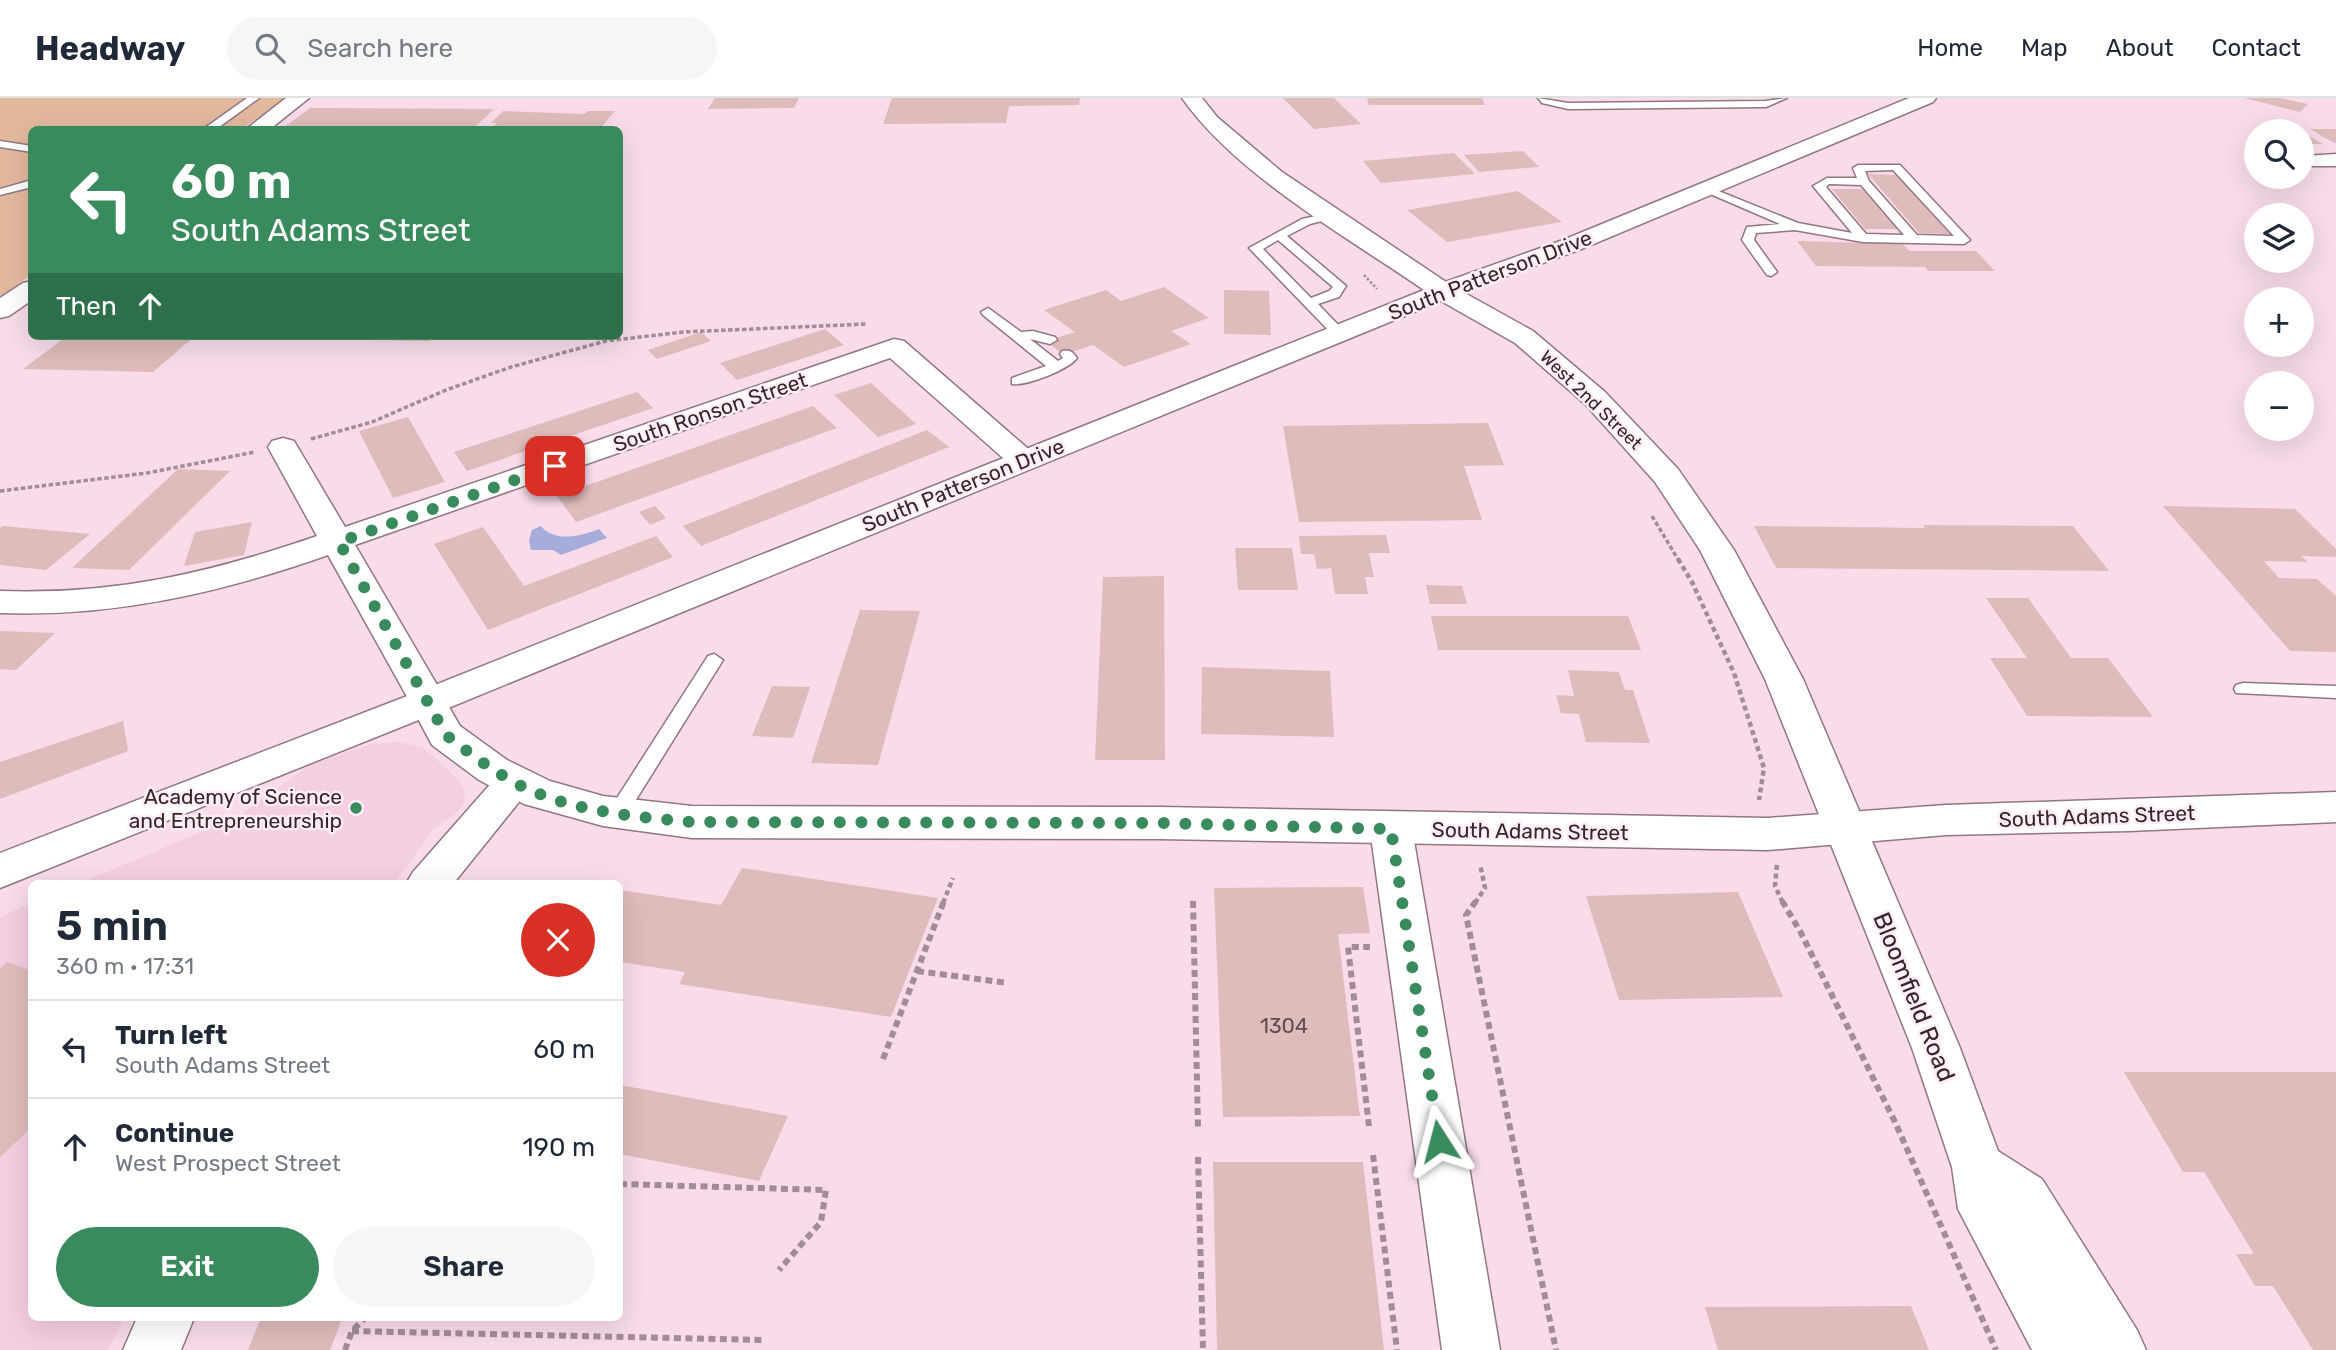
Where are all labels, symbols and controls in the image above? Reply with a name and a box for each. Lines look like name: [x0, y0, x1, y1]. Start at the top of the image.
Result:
search box: [227, 17, 717, 80]
text: Headway: [35, 29, 185, 68]
icon: search: [251, 29, 289, 67]
text: Search here: [307, 33, 453, 64]
text: Home: [1917, 34, 1983, 62]
text: Map: [2021, 34, 2068, 62]
text: About: [2106, 34, 2174, 62]
text: Contact: [2212, 34, 2301, 62]
map controls: [2244, 119, 2314, 441]
button: search: [2244, 119, 2314, 189]
text: 60 m: [171, 152, 292, 210]
icon: left: [56, 154, 147, 245]
button: layers: [2244, 203, 2314, 273]
text: South Adams Street: [171, 211, 471, 249]
street label: South Patterson Drive: [1385, 225, 1595, 325]
icon: ahead: [131, 287, 169, 325]
button: +: [2244, 287, 2314, 357]
text: Then: [56, 291, 117, 322]
street label: West 2nd Street: [1535, 346, 1647, 454]
street label: South Ronson Street: [610, 367, 810, 457]
button: −: [2244, 371, 2314, 441]
street label: South Patterson Drive: [858, 433, 1068, 537]
pin: [525, 436, 585, 496]
icon: arrive: [536, 447, 574, 485]
place label: Academy of Science and Entrepreneurship: [129, 784, 342, 833]
marker: Academy of Science and Entrepreneurship: [348, 800, 364, 816]
street label: South Adams Street: [1998, 800, 2196, 832]
street label: South Adams Street: [1431, 817, 1629, 845]
text: 5 min: [56, 901, 168, 951]
button: close: [521, 903, 595, 977]
street label: Bloomfield Road: [1867, 908, 1961, 1086]
text: 360 m · 17:31: [56, 952, 194, 980]
house number: 1304: [1260, 1013, 1308, 1038]
text: Turn left: [115, 1020, 227, 1051]
icon: left: [56, 1030, 94, 1068]
text: 60 m: [533, 1034, 595, 1065]
text: South Adams Street: [115, 1051, 330, 1079]
position arrow: [1402, 1104, 1476, 1178]
text: Continue: [115, 1118, 234, 1149]
icon: ahead: [56, 1128, 94, 1166]
text: 190 m: [522, 1132, 595, 1163]
text: West Prospect Street: [115, 1149, 341, 1177]
button: Exit: [56, 1227, 319, 1307]
button: Share: [333, 1227, 595, 1307]

